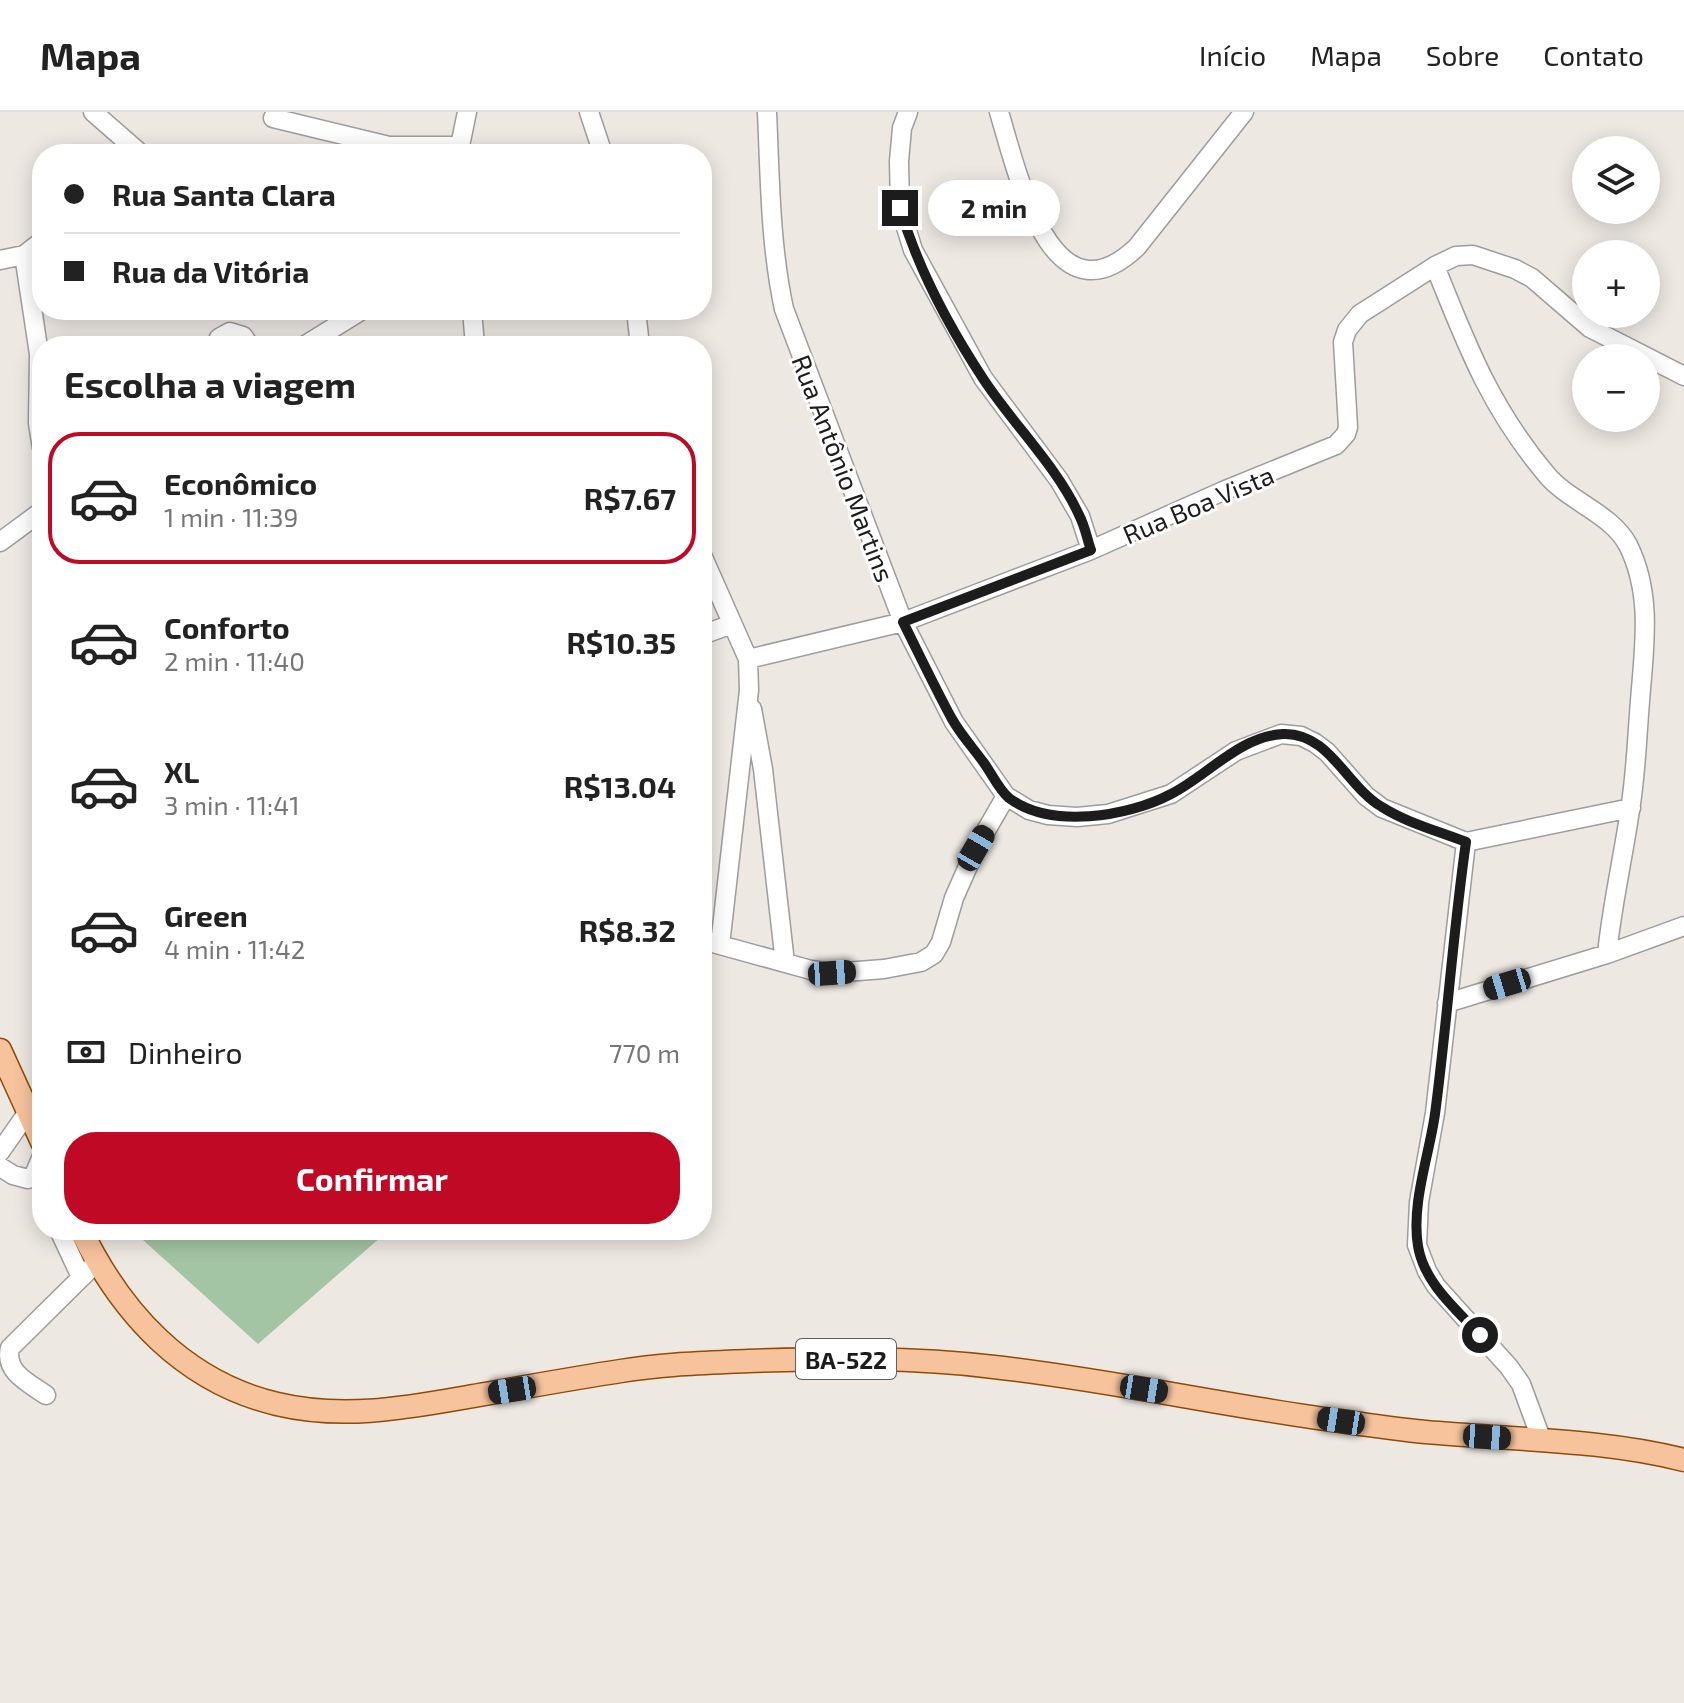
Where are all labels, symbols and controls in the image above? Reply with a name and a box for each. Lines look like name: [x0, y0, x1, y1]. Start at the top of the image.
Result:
text: Mapa: [40, 32, 141, 78]
text: Início: [1199, 38, 1266, 72]
text: Mapa: [1310, 38, 1382, 72]
text: Sobre: [1426, 38, 1499, 72]
text: Contato: [1543, 38, 1644, 72]
map controls: [1572, 136, 1660, 432]
button: layers: [1572, 136, 1660, 224]
text: Rua Santa Clara: [112, 176, 336, 212]
callout: 2 min: [928, 180, 1060, 236]
route end: [882, 190, 918, 226]
text: 2 min: [961, 192, 1027, 223]
button: +: [1572, 240, 1660, 328]
text: Rua da Vitória: [112, 253, 309, 289]
button: −: [1572, 344, 1660, 432]
street label: Rua Antônio Martins: [786, 350, 902, 586]
text: Escolha a viagem: [64, 362, 356, 405]
street label: Rua Boa Vista: [1118, 458, 1278, 550]
icon: car: [68, 462, 140, 534]
text: Econômico: [164, 465, 317, 501]
text: R$7.67: [584, 480, 676, 516]
text: 1 min · 11:39: [164, 501, 298, 532]
icon: car: [68, 606, 140, 678]
text: Conforto: [164, 609, 290, 645]
text: R$10.35: [566, 624, 676, 660]
text: 2 min · 11:40: [164, 645, 305, 676]
icon: car: [68, 750, 140, 822]
text: XL: [164, 753, 199, 789]
text: R$13.04: [564, 768, 676, 804]
text: 3 min · 11:41: [164, 789, 300, 820]
car: [954, 821, 998, 875]
icon: car: [68, 894, 140, 966]
text: Green: [164, 897, 248, 933]
text: R$8.32: [579, 912, 676, 948]
text: 4 min · 11:42: [164, 933, 305, 964]
car: [807, 959, 857, 987]
car: [1481, 966, 1533, 1002]
icon: cash: [64, 1030, 108, 1074]
text: Dinheiro: [128, 1034, 242, 1070]
text: 770 m: [609, 1037, 680, 1068]
button: Confirmar: [64, 1132, 680, 1224]
route start: [1462, 1317, 1498, 1353]
road number: BA-522: [796, 1339, 896, 1379]
car: [1118, 1373, 1170, 1405]
car: [486, 1374, 538, 1406]
car: [1315, 1405, 1367, 1437]
car: [1462, 1423, 1512, 1451]

